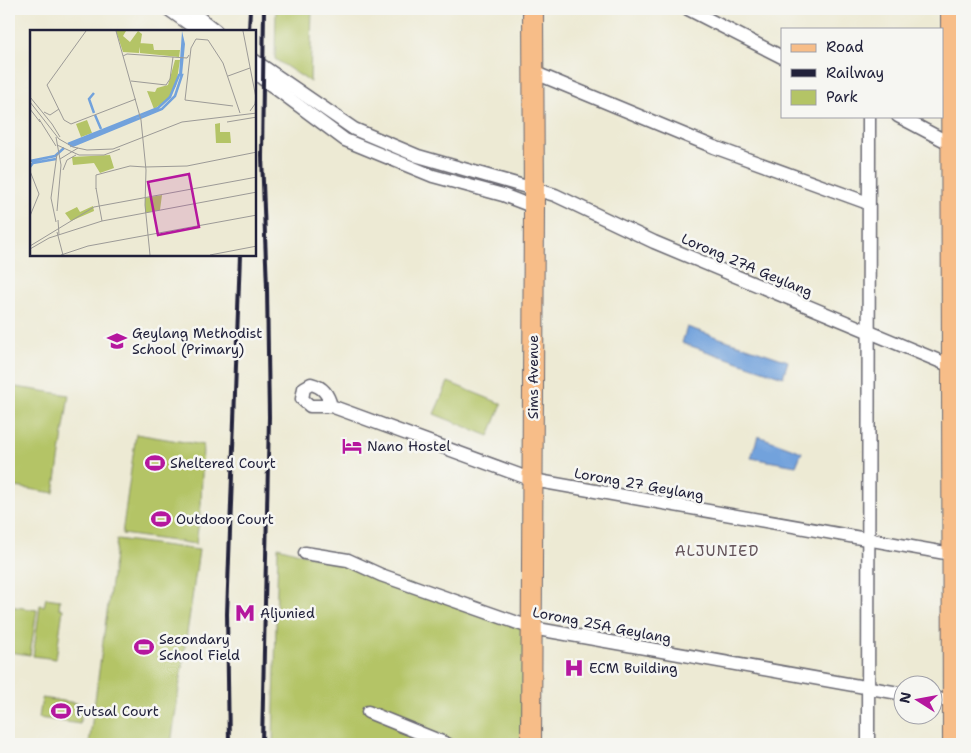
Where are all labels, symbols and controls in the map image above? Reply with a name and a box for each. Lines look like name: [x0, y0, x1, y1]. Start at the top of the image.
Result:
legend: [781, 28, 944, 118]
inset map: [30, 30, 256, 256]
text: Road: [826, 37, 864, 57]
text: Railway: [826, 63, 884, 83]
text: Park: [826, 87, 858, 107]
street label: Lorong 27A Geylang: [679, 229, 815, 301]
place label: Geylang Methodist School (Primary): [132, 324, 262, 358]
school or university icon: Geylang Methodist School (Primary): [106, 330, 128, 352]
street label: Sims Avenue: [524, 335, 542, 419]
hotel icon: Nano Hostel: [341, 435, 363, 457]
place label: Nano Hostel: [367, 437, 452, 455]
sports icon: Sheltered Court: [144, 452, 166, 474]
place label: Sheltered Court: [170, 454, 276, 472]
street label: Lorong 27 Geylang: [573, 464, 705, 504]
sports icon: Outdoor Court: [150, 508, 172, 530]
place label: Outdoor Court: [176, 510, 274, 528]
district label: ALJUNIED: [675, 541, 759, 561]
metro station icon: Aljunied: [234, 602, 256, 624]
street label: Lorong 25A Geylang: [531, 603, 673, 647]
place label: Aljunied: [260, 604, 315, 622]
place label: Secondary School Field: [159, 630, 240, 664]
sports icon: Secondary School Field: [133, 636, 155, 658]
hospital icon: ECM Building: [563, 657, 585, 679]
place label: ECM Building: [589, 659, 678, 677]
north arrow: [894, 676, 944, 726]
text: N: [895, 690, 915, 705]
sports icon: Futsal Court: [50, 700, 72, 722]
place label: Futsal Court: [76, 702, 159, 720]

